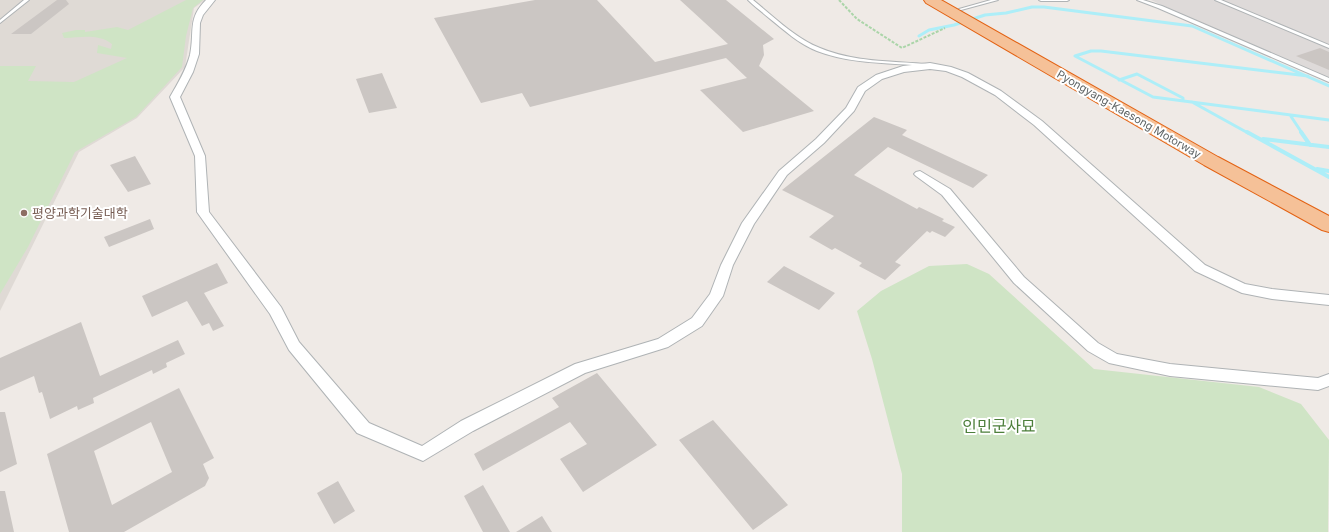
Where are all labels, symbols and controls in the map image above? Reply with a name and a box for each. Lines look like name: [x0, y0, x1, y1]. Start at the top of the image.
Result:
street label: Pyongyang-Kaesong Motorway: [1054, 67, 1204, 161]
place label: 평양과학기술대학: [32, 205, 128, 221]
marker: 평양과학기술대학: [19, 208, 29, 218]
park label: 인민군사묘: [962, 416, 1036, 436]

